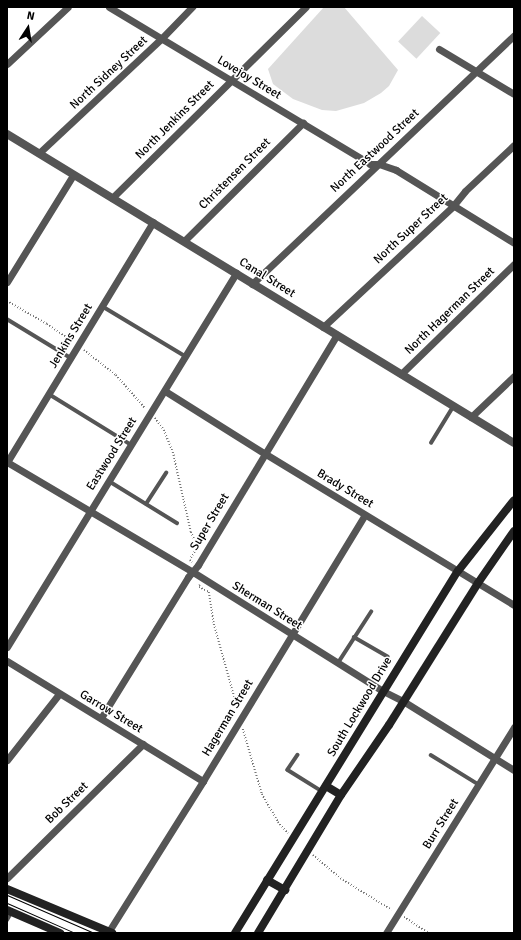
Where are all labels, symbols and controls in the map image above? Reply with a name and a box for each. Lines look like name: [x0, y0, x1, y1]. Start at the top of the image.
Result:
north arrow: [8, 8, 48, 48]
text: N: [26, 9, 36, 23]
street label: North Sidney Street: [67, 33, 151, 113]
street label: Lovejoy Street: [214, 53, 284, 103]
street label: North Jenkins Street: [133, 78, 217, 162]
street label: North Eastwood Street: [328, 106, 422, 196]
street label: Christensen Street: [196, 135, 274, 213]
street label: North Super Street: [371, 191, 451, 267]
street label: Canal Street: [236, 255, 298, 301]
street label: North Hagerman Street: [402, 264, 498, 358]
street label: Jenkins Street: [46, 301, 96, 371]
street label: Eastwood Street: [84, 415, 140, 493]
street label: Brady Street: [314, 467, 376, 511]
street label: Super Street: [187, 491, 233, 553]
street label: Sherman Street: [229, 579, 305, 633]
street label: South Lockwood Drive: [325, 655, 395, 759]
street label: Hagerman Street: [199, 677, 257, 759]
street label: Garrow Street: [77, 688, 145, 736]
street label: Bob Street: [43, 779, 91, 827]
street label: Burr Street: [420, 796, 462, 852]

